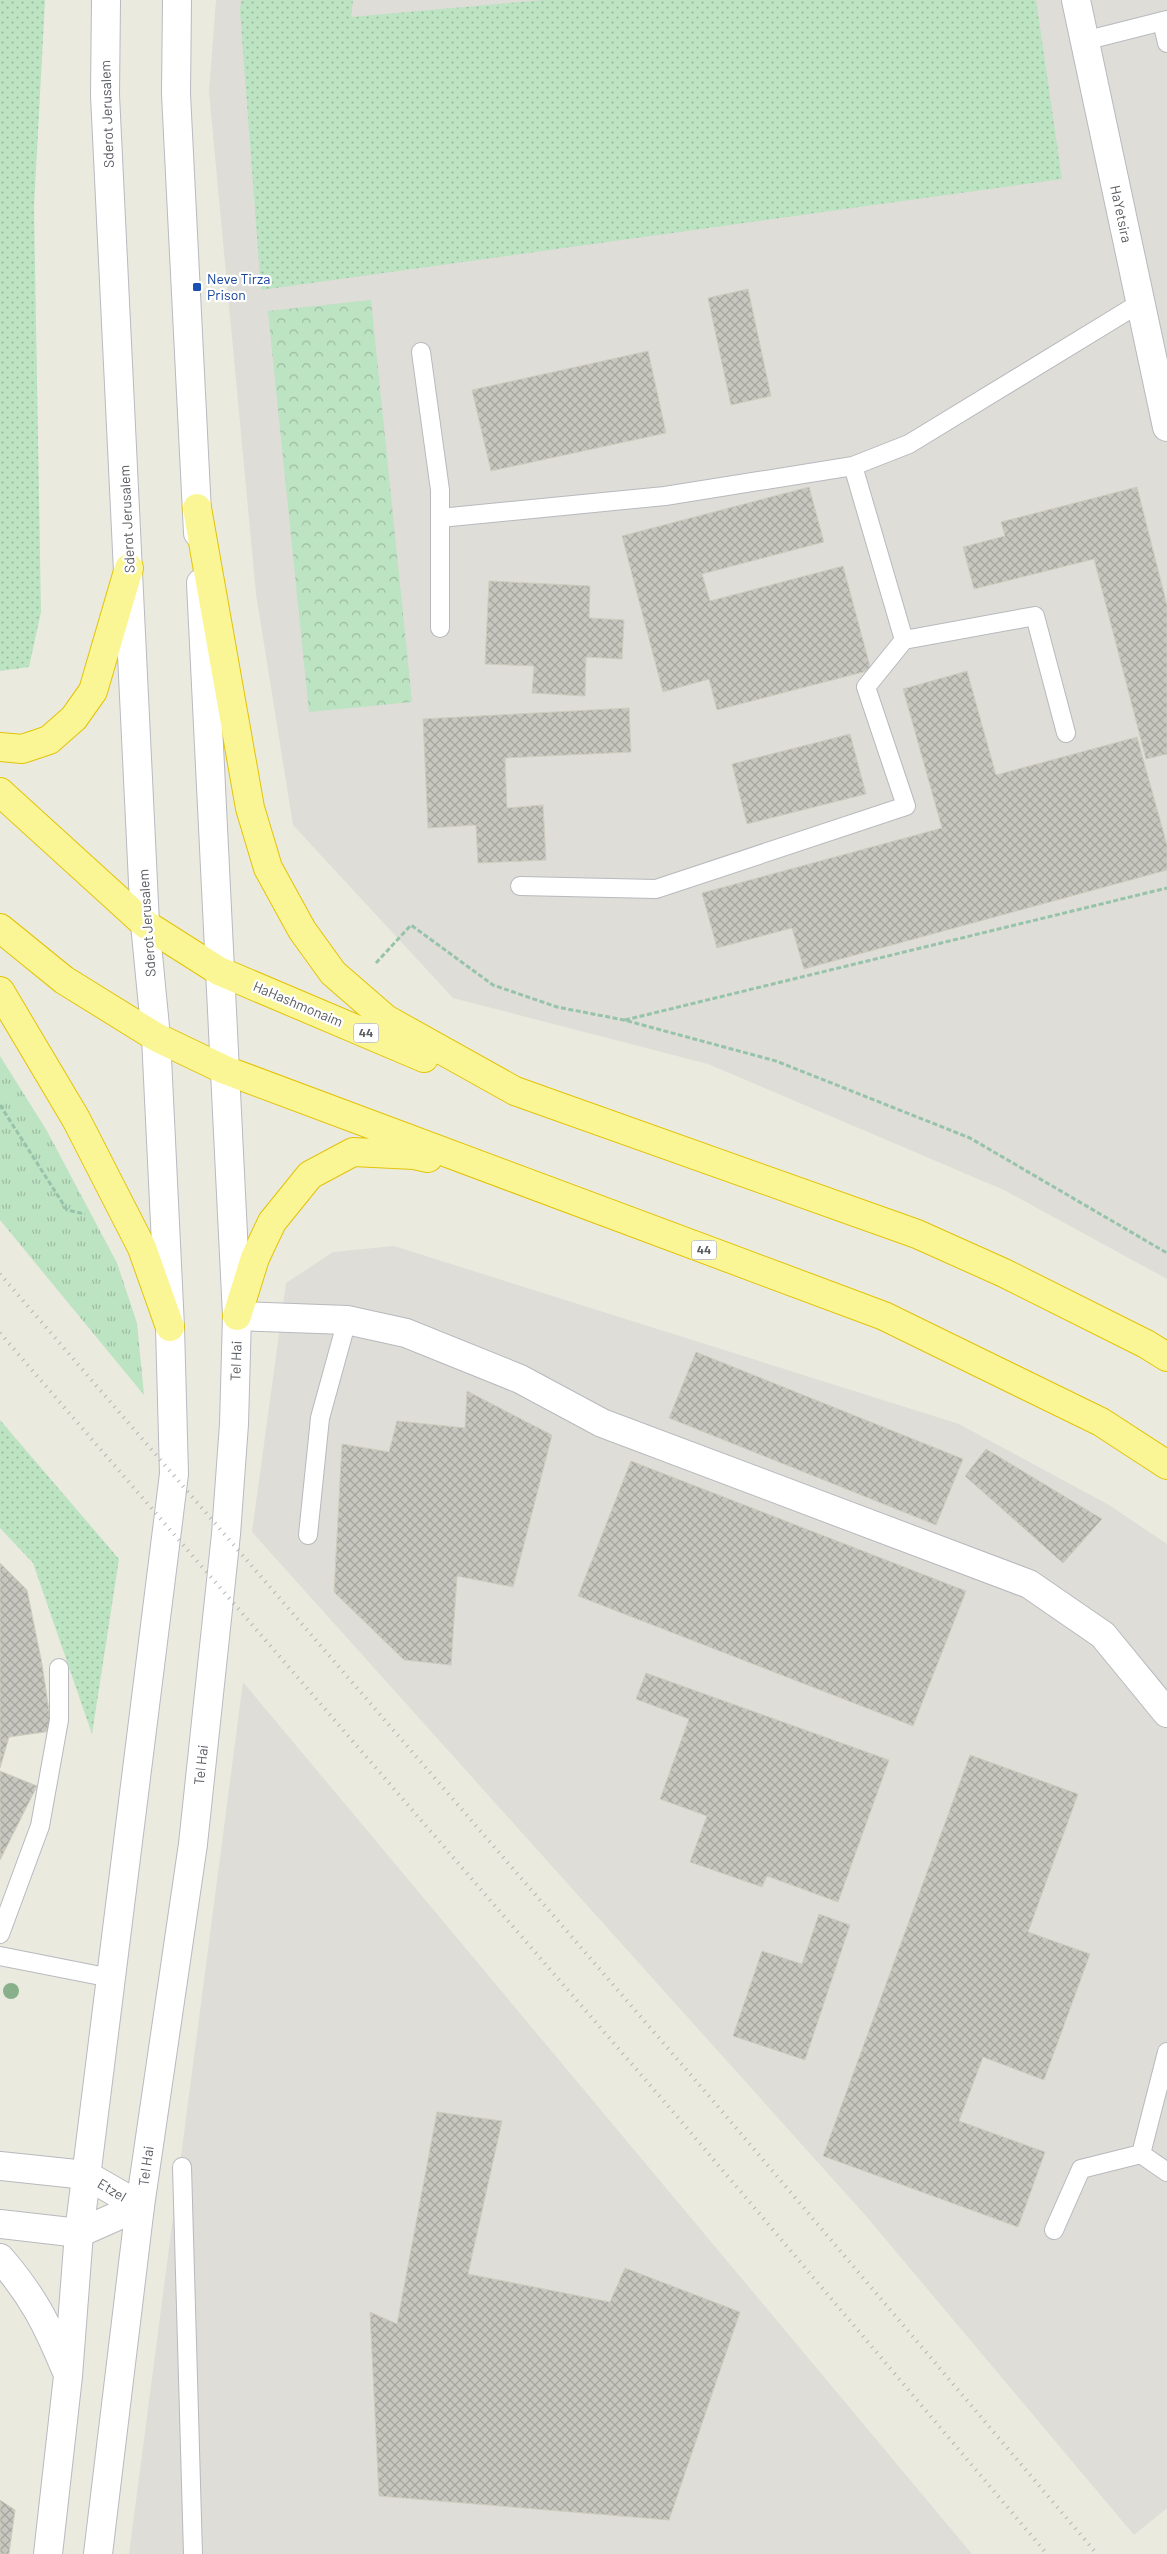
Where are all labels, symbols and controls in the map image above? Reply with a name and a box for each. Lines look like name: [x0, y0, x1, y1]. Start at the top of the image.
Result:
street label: Sderot Jerusalem: [96, 60, 117, 168]
street label: HaYetsira: [1107, 184, 1136, 244]
place label: Neve Tirza Prison: [207, 270, 270, 303]
marker: Neve Tirza Prison: [191, 281, 203, 293]
street label: Sderot Jerusalem: [115, 465, 138, 573]
street label: Sderot Jerusalem: [134, 869, 159, 978]
street label: HaHashmonaim: [251, 977, 346, 1030]
road number: 44: [354, 1024, 378, 1042]
road number: 44: [692, 1240, 716, 1260]
street label: Tel Hai: [226, 1341, 245, 1381]
street label: Tel Hai: [190, 1744, 211, 1786]
street label: Tel Hai: [134, 2145, 157, 2187]
street label: Etzel: [95, 2174, 130, 2205]

